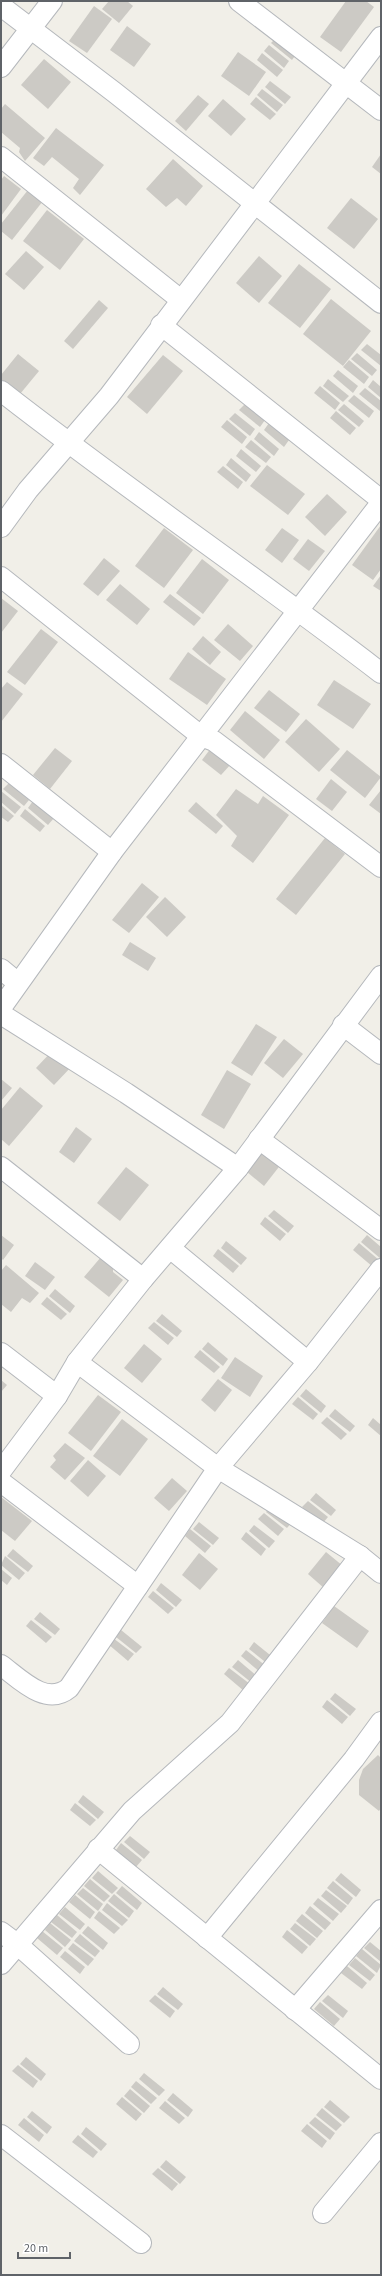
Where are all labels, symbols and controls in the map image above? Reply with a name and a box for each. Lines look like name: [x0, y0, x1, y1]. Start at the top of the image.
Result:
scale bar: [18, 2234, 70, 2260]
text: 20 m: [24, 2240, 48, 2257]

